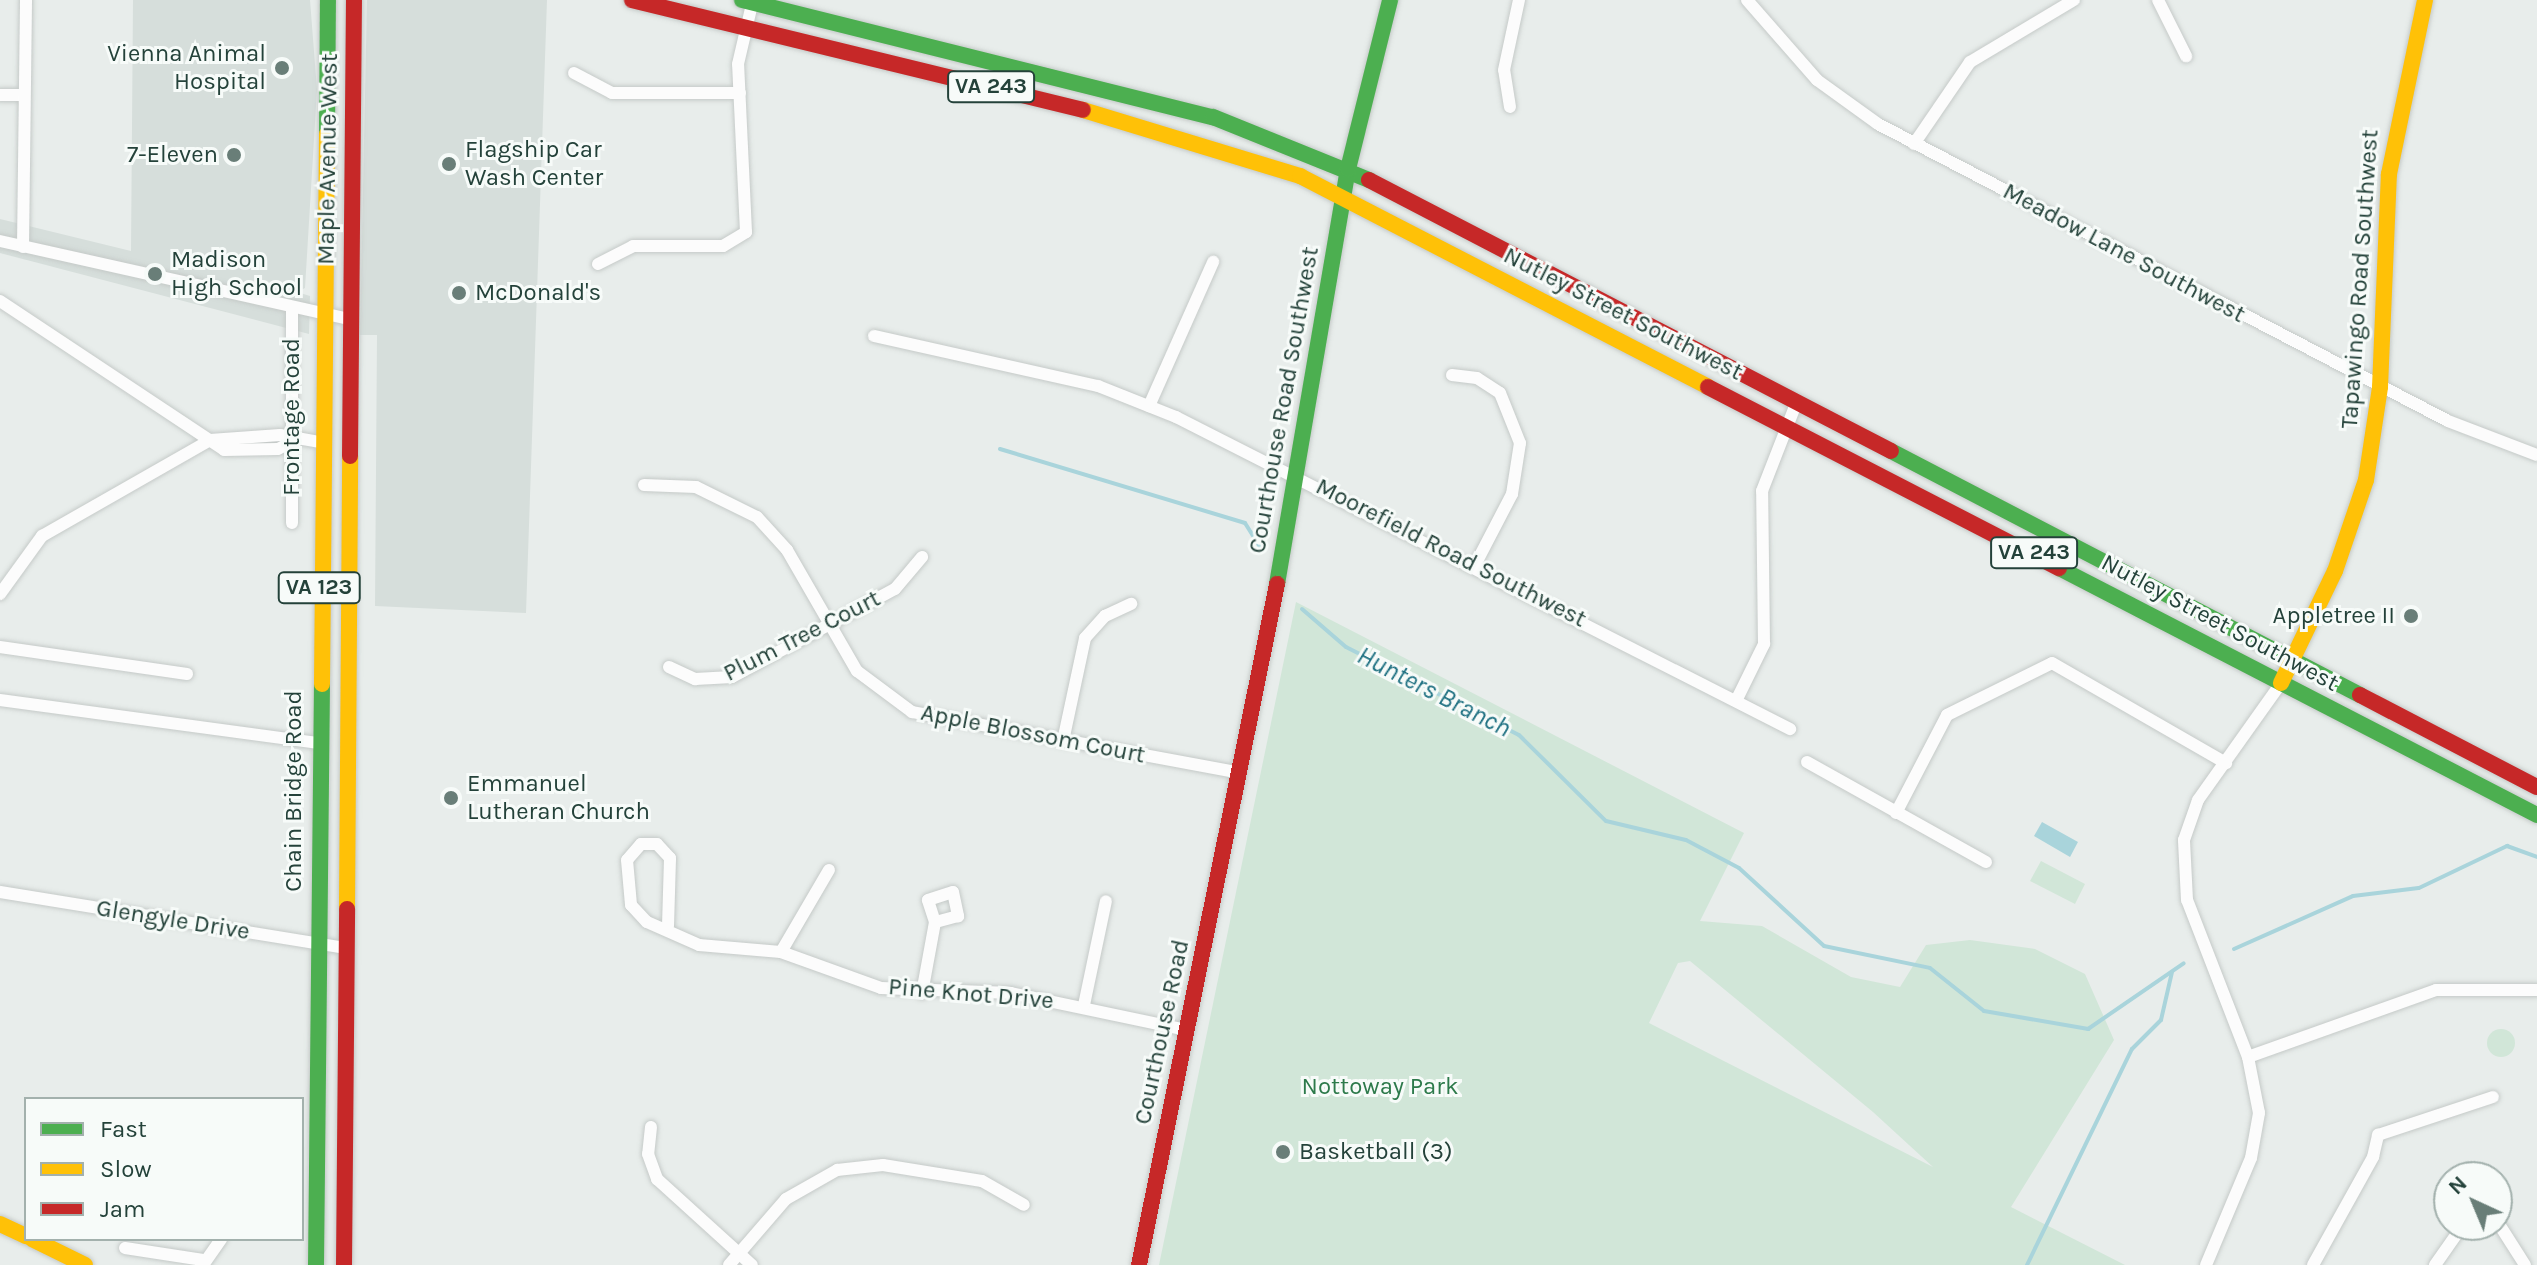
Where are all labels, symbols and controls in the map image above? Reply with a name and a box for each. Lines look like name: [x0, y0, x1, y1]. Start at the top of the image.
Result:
place label: Vienna Animal Hospital: [107, 40, 266, 96]
street label: Maple Avenue West: [312, 53, 344, 265]
marker: Vienna Animal Hospital: [273, 59, 291, 77]
road number: VA 243: [947, 69, 1035, 105]
street label: Tapawingo Road Southwest: [2335, 128, 2385, 430]
place label: Flagship Car Wash Center: [465, 136, 603, 192]
place label: 7-Eleven: [127, 141, 218, 169]
marker: 7-Eleven: [225, 146, 243, 164]
marker: Flagship Car Wash Center: [440, 155, 458, 173]
street label: Meadow Lane Southwest: [1998, 177, 2250, 329]
street label: Nutley Street Southwest: [1499, 241, 1747, 387]
street label: Courthouse Road Southwest: [1243, 244, 1325, 556]
place label: Madison High School: [171, 246, 302, 302]
marker: Madison High School: [146, 265, 164, 283]
place label: McDonald's: [475, 279, 601, 307]
marker: McDonald's: [450, 284, 468, 302]
street label: Frontage Road: [278, 338, 306, 496]
street label: Moorefield Road Southwest: [1311, 472, 1591, 634]
road number: VA 243: [1990, 535, 2078, 571]
street label: Nutley Street Southwest: [2096, 548, 2344, 698]
road number: VA 123: [277, 570, 361, 606]
street label: Plum Tree Court: [719, 584, 885, 688]
place label: Appletree II: [2273, 602, 2395, 630]
marker: Appletree II: [2402, 607, 2420, 625]
water label: Hunters Branch: [1352, 640, 1516, 744]
street label: Chain Bridge Road: [280, 690, 308, 892]
street label: Apple Blossom Court: [918, 698, 1148, 770]
place label: Emmanuel Lutheran Church: [467, 770, 650, 826]
marker: Emmanuel Lutheran Church: [442, 789, 460, 807]
street label: Glengyle Drive: [94, 894, 252, 946]
street label: Courthouse Road: [1128, 937, 1196, 1127]
street label: Pine Knot Drive: [887, 972, 1055, 1016]
park label: Nottoway Park: [1302, 1073, 1458, 1101]
legend: [24, 1097, 304, 1241]
text: Fast: [100, 1115, 147, 1143]
place label: Basketball (3): [1299, 1138, 1452, 1166]
marker: Basketball (3): [1274, 1143, 1292, 1161]
text: Slow: [100, 1155, 152, 1183]
north arrow: [2433, 1161, 2513, 1241]
text: N: [2443, 1170, 2472, 1200]
text: Jam: [100, 1195, 145, 1223]

